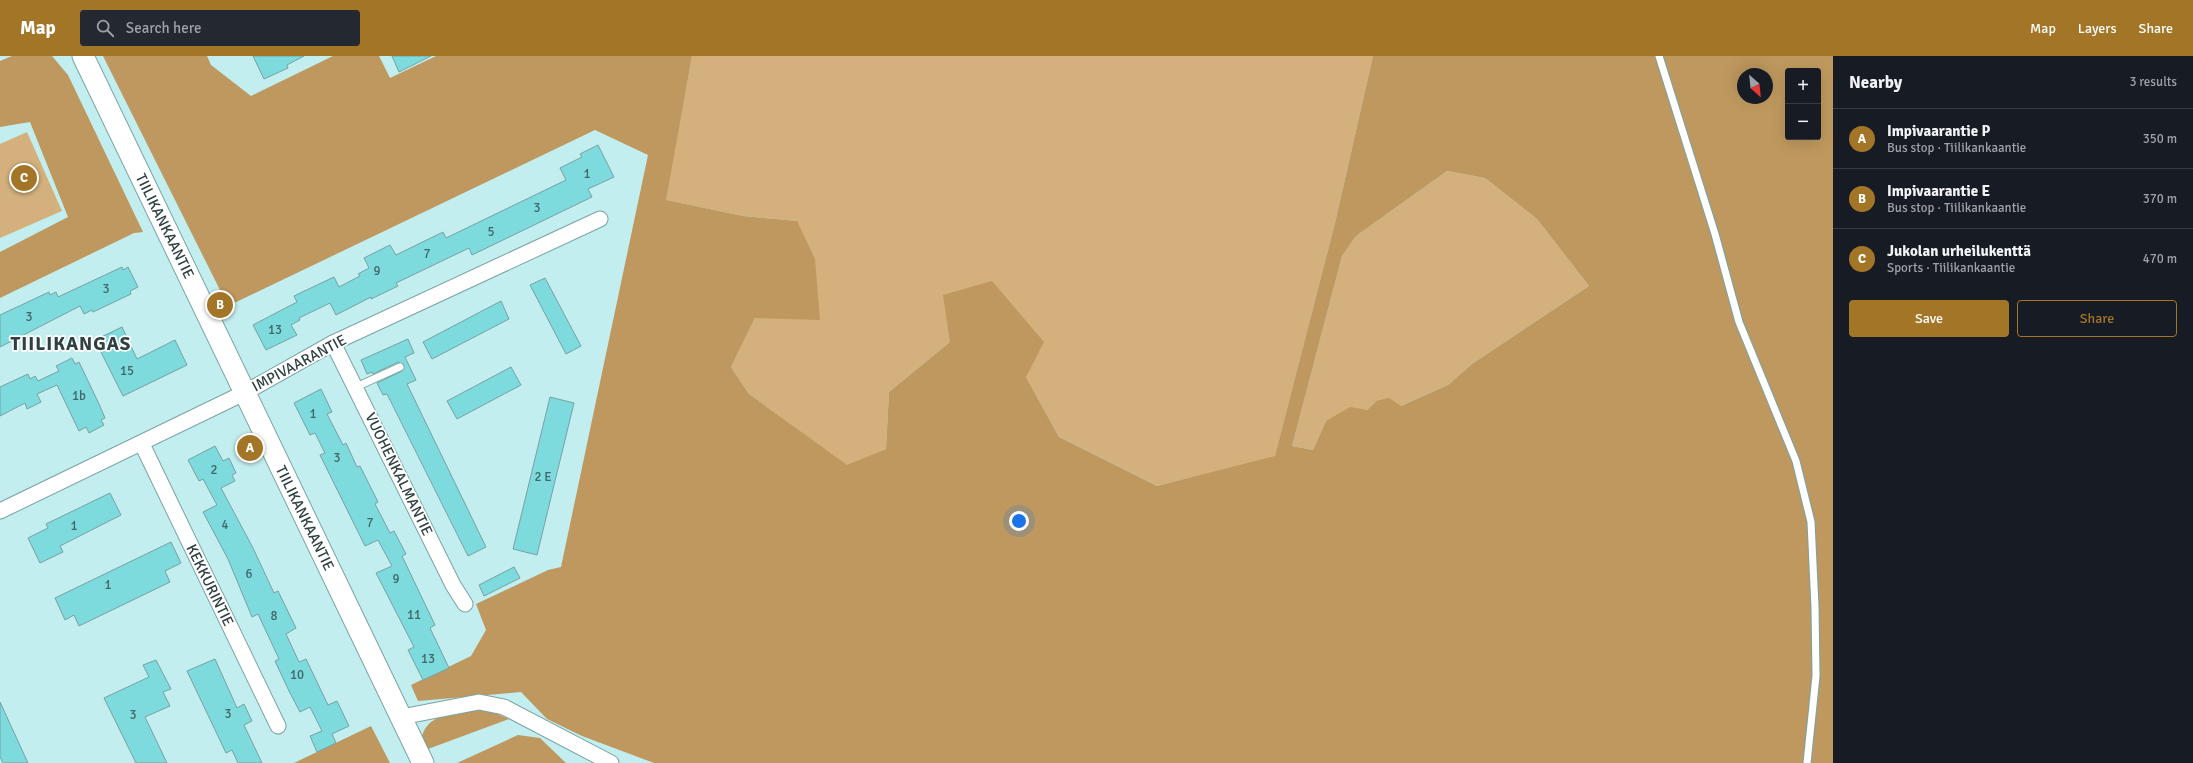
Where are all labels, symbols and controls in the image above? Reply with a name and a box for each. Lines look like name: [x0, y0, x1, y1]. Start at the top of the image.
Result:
search box: [80, 10, 360, 46]
text: Map: [20, 16, 56, 40]
icon: search: [94, 17, 116, 39]
text: Search here: [126, 19, 201, 37]
text: Map: [2030, 20, 2056, 37]
text: Layers: [2078, 20, 2117, 37]
text: Share: [2139, 20, 2173, 37]
north arrow: [1737, 68, 1773, 104]
map controls: [1785, 68, 1821, 140]
button: +: [1785, 68, 1821, 104]
text: Nearby: [1849, 72, 1902, 93]
text: 3 results: [2129, 74, 2177, 90]
button: −: [1785, 104, 1821, 140]
text: Impivaarantie P: [1887, 122, 1990, 140]
text: A: [1858, 131, 1866, 147]
text: 350 m: [2143, 131, 2177, 147]
text: Bus stop · Tiilikankaantie: [1887, 140, 2026, 156]
pin: C: [11, 163, 37, 193]
house number: 1: [583, 166, 591, 182]
street label: TIILIKANKAANTIE: [132, 171, 198, 281]
text: Impivaarantie E: [1887, 182, 1990, 200]
text: B: [1858, 191, 1866, 207]
text: 370 m: [2143, 191, 2177, 207]
house number: 3: [533, 200, 541, 216]
text: Bus stop · Tiilikankaantie: [1887, 200, 2026, 216]
house number: 5: [487, 224, 495, 240]
text: Jukolan urheilukenttä: [1887, 242, 2031, 260]
house number: 7: [423, 246, 431, 262]
text: C: [1858, 251, 1866, 267]
text: 470 m: [2143, 251, 2177, 267]
text: Sports · Tiilikankaantie: [1887, 260, 2015, 276]
house number: 9: [373, 263, 381, 279]
house number: 3: [102, 281, 110, 297]
pin: B: [207, 290, 233, 320]
button: Save: [1849, 300, 2009, 337]
button: Share: [2017, 300, 2177, 337]
house number: 3: [25, 309, 33, 325]
house number: 13: [268, 322, 282, 338]
street label: IMPIVAARANTIE: [249, 331, 349, 395]
district label: TIILIKANGAS: [11, 332, 131, 356]
house number: 15: [120, 363, 134, 379]
house number: 1b: [72, 388, 86, 404]
house number: 1: [309, 406, 317, 422]
street label: VUOHENKALMANTIE: [361, 409, 437, 539]
pin: A: [237, 433, 263, 463]
house number: 3: [333, 450, 341, 466]
house number: 2: [210, 462, 218, 478]
street label: TIILIKANKAANTIE: [272, 463, 338, 573]
house number: 2 E: [534, 469, 552, 485]
your location: [1009, 511, 1029, 531]
house number: 7: [366, 515, 374, 531]
house number: 4: [221, 517, 229, 533]
house number: 1: [70, 518, 78, 534]
street label: KEKKURINTIE: [182, 541, 238, 629]
house number: 6: [245, 566, 253, 582]
house number: 9: [392, 571, 400, 587]
house number: 1: [104, 577, 112, 593]
house number: 11: [407, 607, 421, 623]
house number: 8: [270, 608, 278, 624]
house number: 13: [421, 651, 435, 667]
house number: 10: [290, 667, 304, 683]
house number: 3: [224, 706, 232, 722]
house number: 3: [129, 707, 137, 723]

